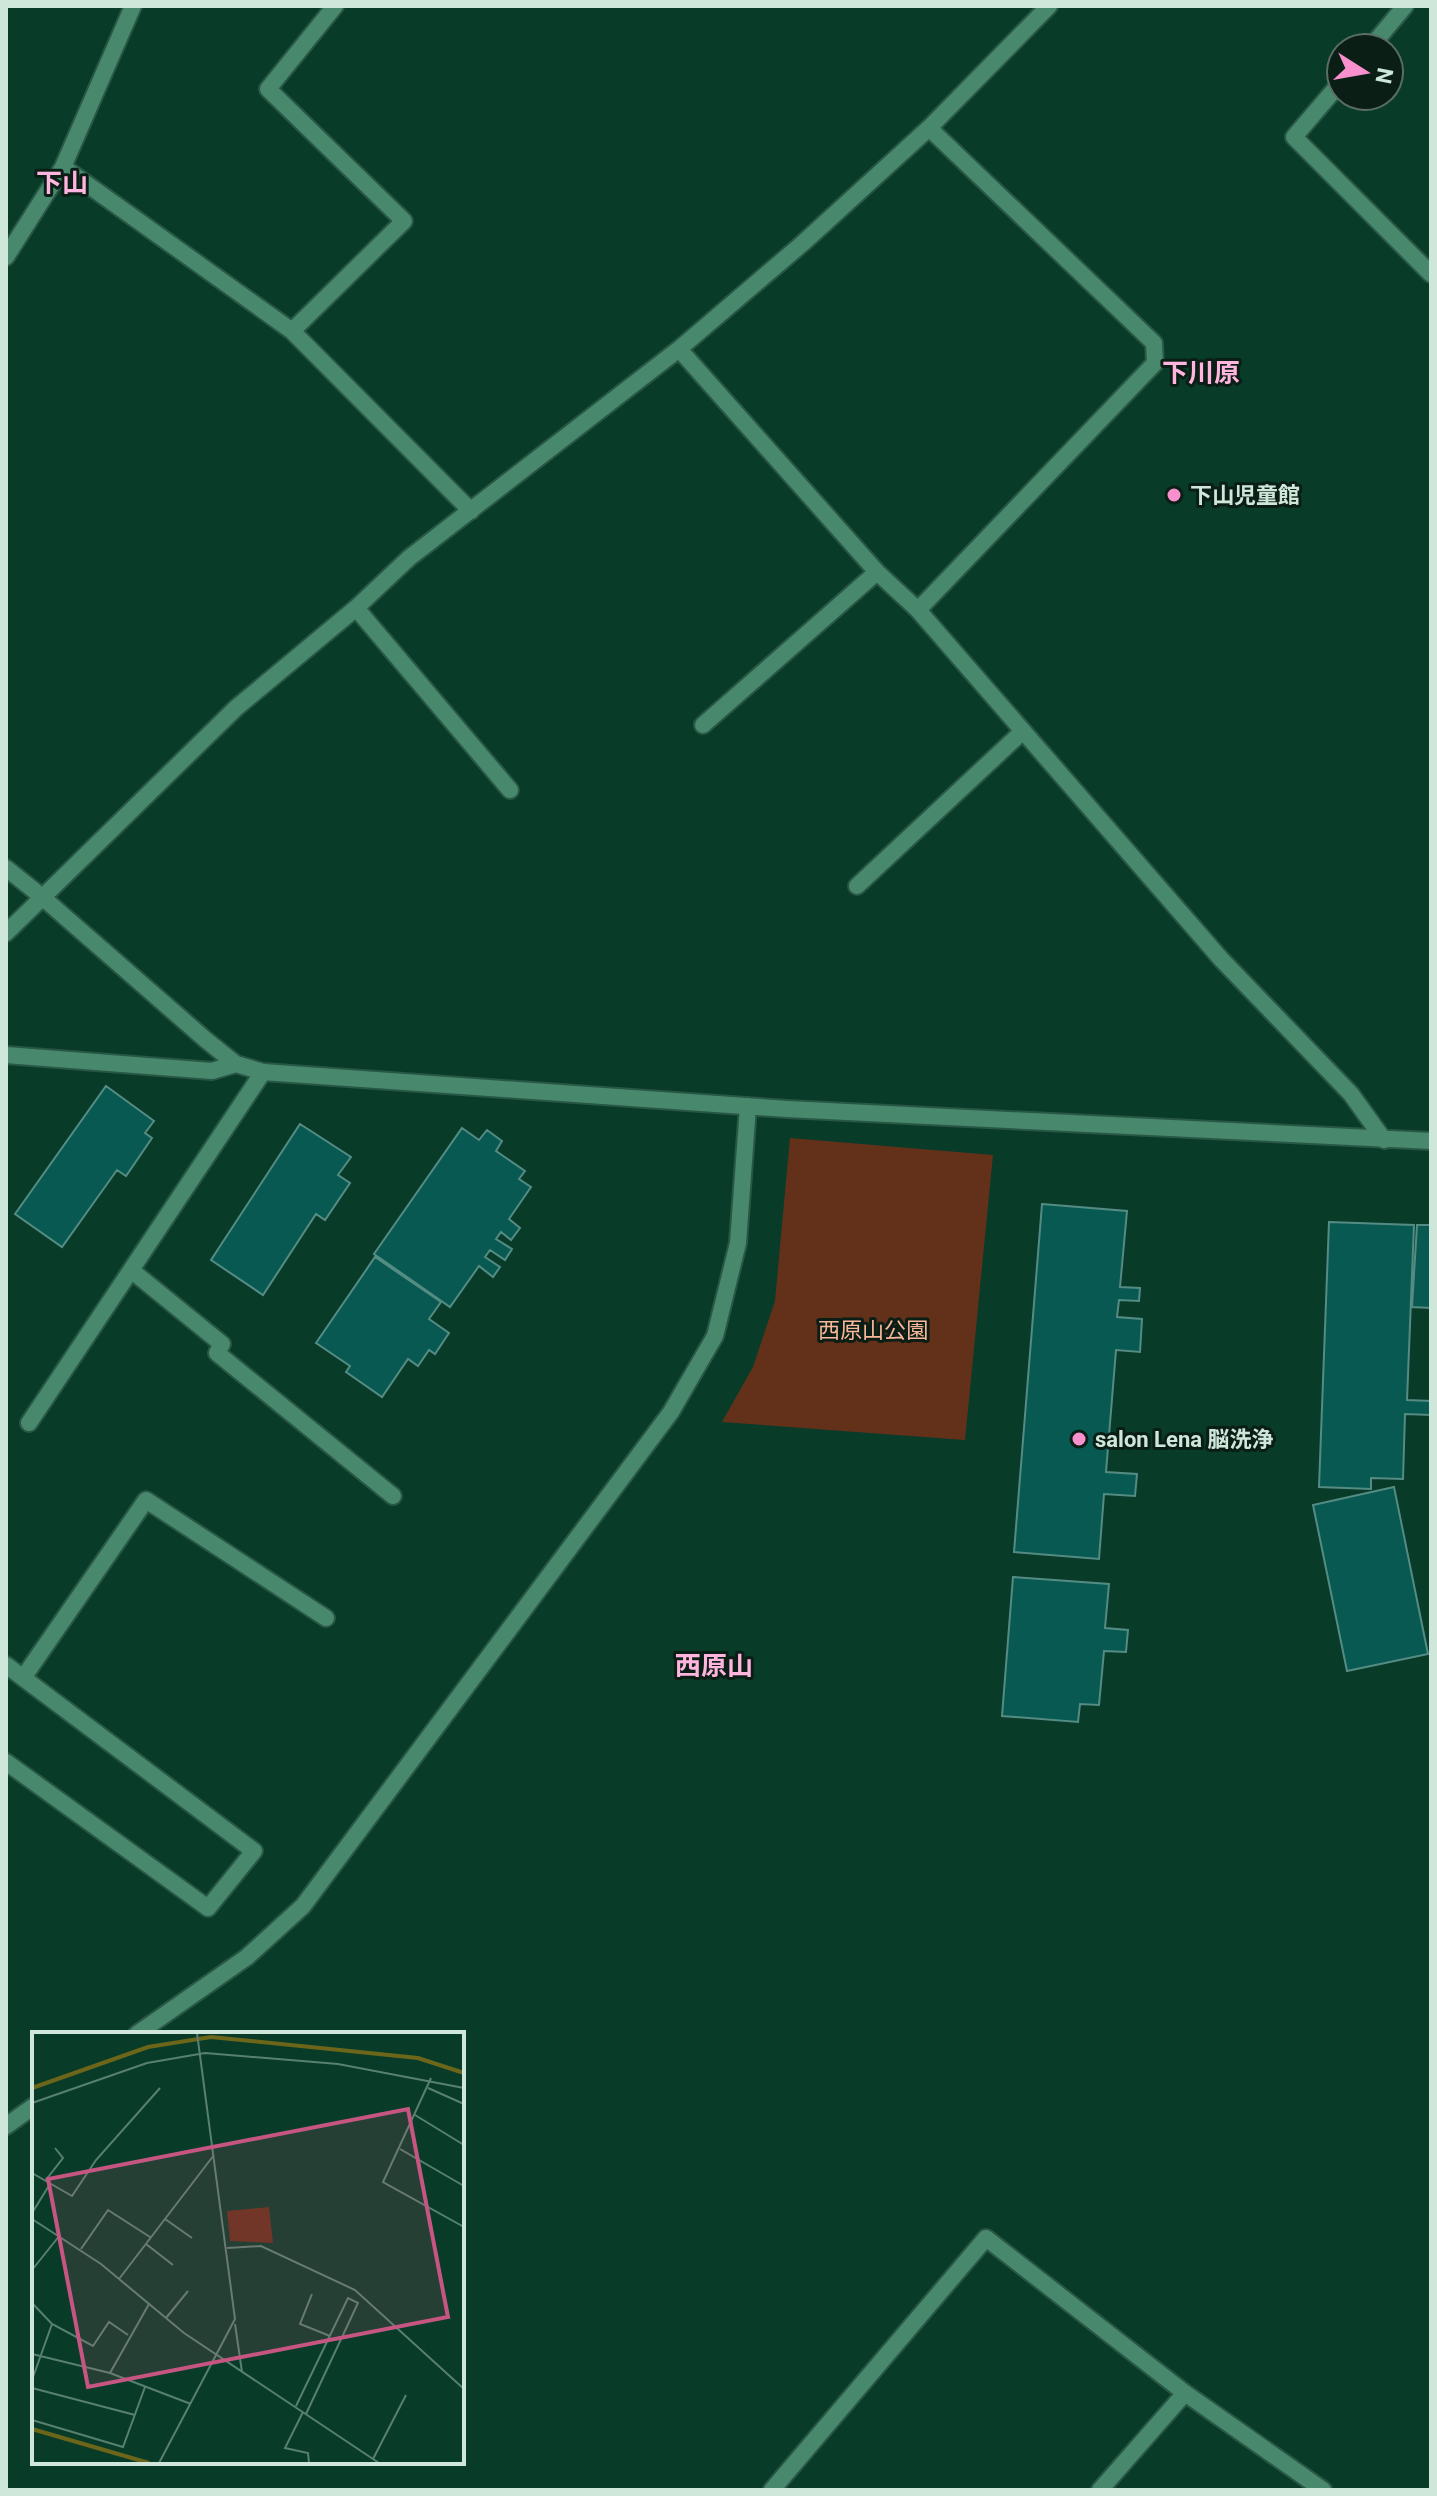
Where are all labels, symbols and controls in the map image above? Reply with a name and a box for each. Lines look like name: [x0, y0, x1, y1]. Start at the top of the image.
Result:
north arrow: [1325, 32, 1405, 112]
text: N: [1370, 66, 1398, 86]
district label: 下山: [36, 168, 88, 198]
district label: 下川原: [1162, 358, 1240, 388]
place label: 下山児童館: [1190, 483, 1300, 508]
marker: 下山児童館: [1165, 486, 1183, 504]
park label: 西原山公園: [818, 1318, 928, 1343]
place label: salon Lena 脳洗浄: [1095, 1427, 1273, 1452]
marker: salon Lena 脳洗浄: [1070, 1430, 1088, 1448]
district label: 西原山: [675, 1651, 753, 1681]
inset map: [32, 2032, 464, 2464]

